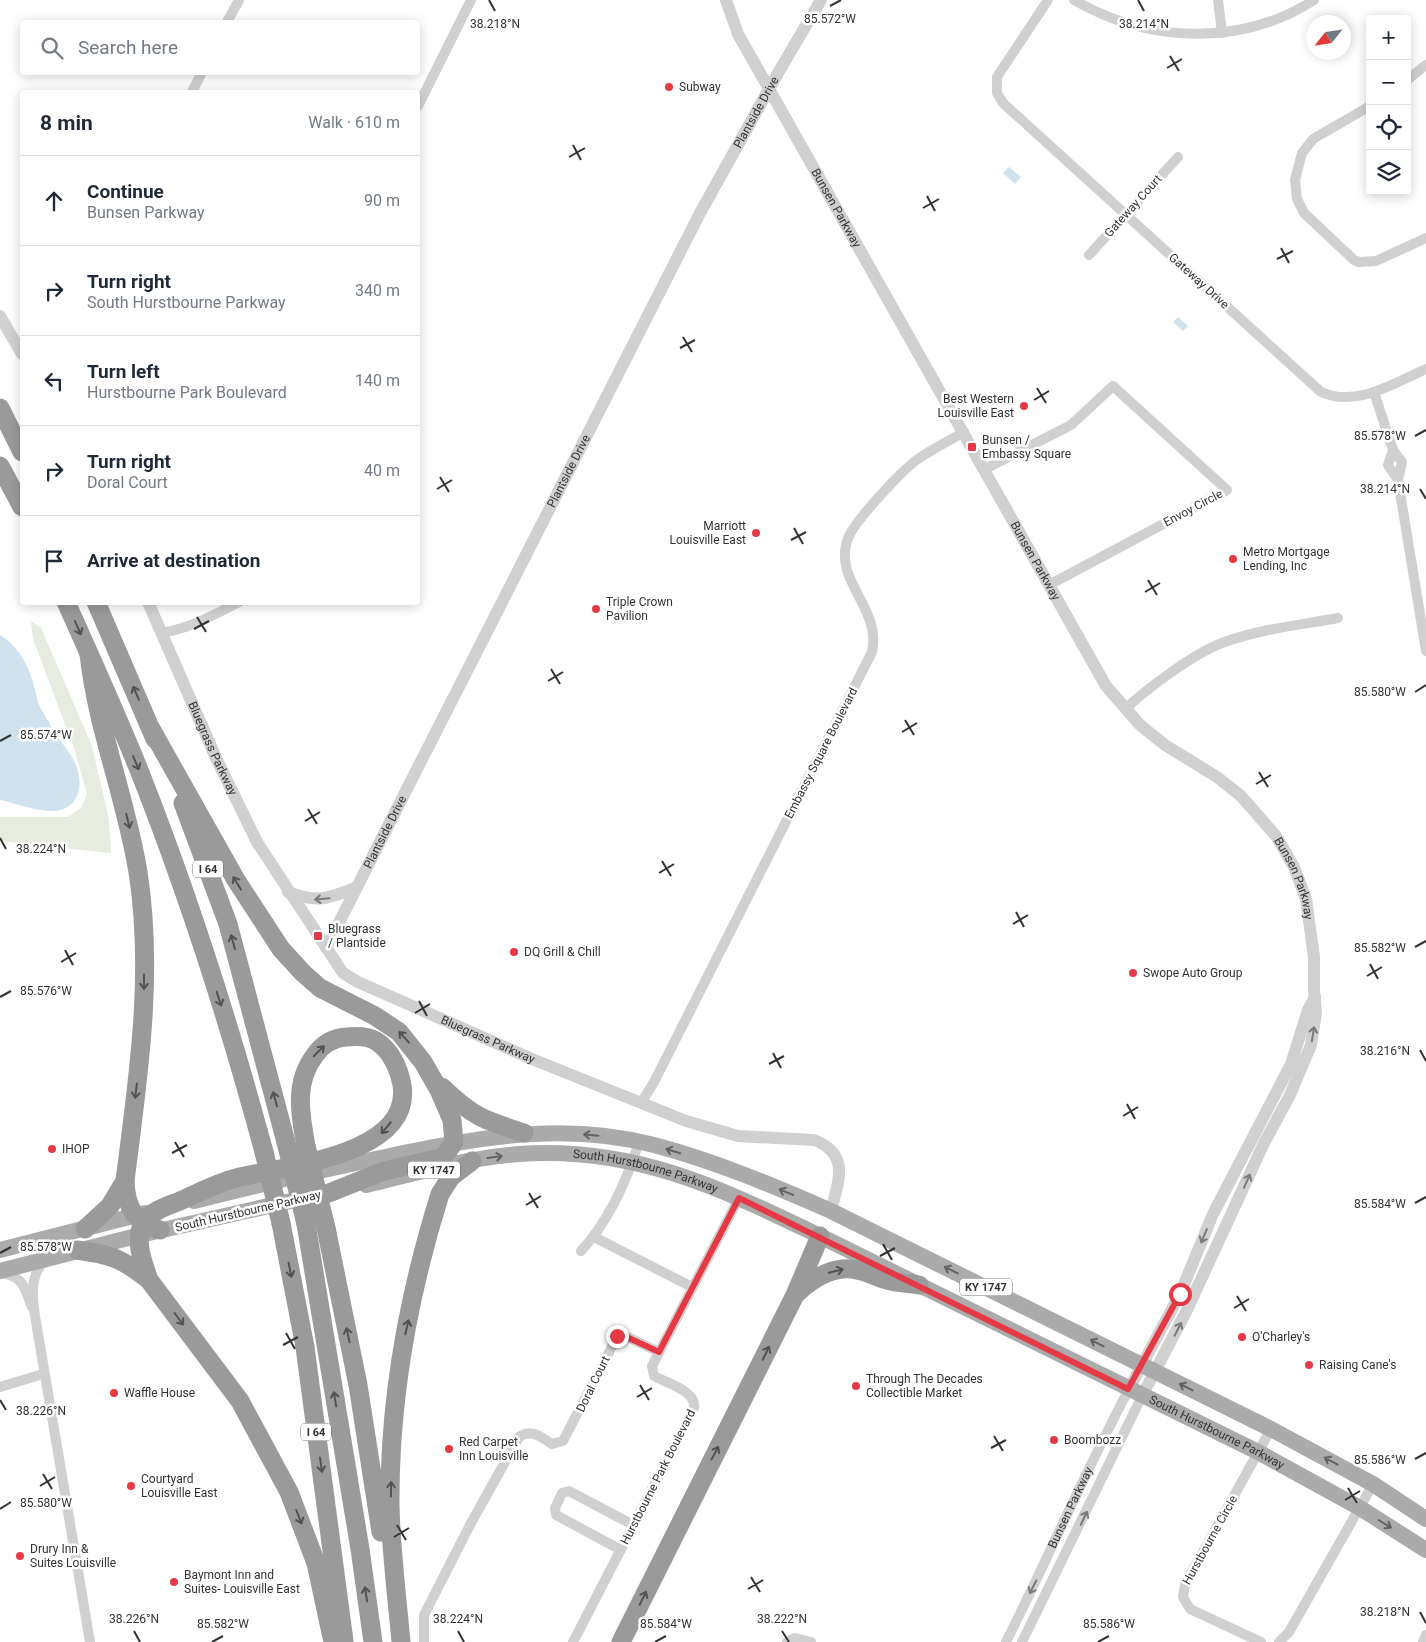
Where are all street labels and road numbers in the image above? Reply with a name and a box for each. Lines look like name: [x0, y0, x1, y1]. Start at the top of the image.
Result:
street label: Plantside Drive: [731, 74, 782, 151]
street label: Bunsen Parkway: [808, 166, 864, 250]
street label: Gateway Court: [1101, 172, 1165, 240]
street label: Gateway Drive: [1166, 250, 1232, 312]
street label: Plantside Drive: [544, 432, 593, 510]
street label: Envoy Circle: [1161, 487, 1225, 529]
street label: Bunsen Parkway: [1008, 519, 1063, 603]
street label: Embassy Square Boulevard: [782, 685, 860, 821]
street label: Bluegrass Parkway: [185, 699, 240, 798]
street label: Plantside Drive: [361, 793, 409, 871]
street label: Bunsen Parkway: [1271, 835, 1316, 921]
road number: I 64: [193, 861, 223, 878]
street label: Bluegrass Parkway: [439, 1013, 537, 1067]
street label: South Hurstbourne Parkway: [573, 1147, 720, 1196]
road number: KY 1747: [408, 1162, 460, 1178]
street label: South Hurstbourne Parkway: [174, 1187, 322, 1235]
road number: KY 1747: [960, 1278, 1012, 1295]
street label: Doral Court: [573, 1354, 613, 1414]
street label: South Hurstbourne Parkway: [1147, 1392, 1287, 1472]
street label: Hurstbourne Park Boulevard: [618, 1407, 698, 1547]
road number: I 64: [301, 1424, 331, 1440]
street label: Bunsen Parkway: [1045, 1464, 1096, 1551]
street label: Hurstbourne Circle: [1180, 1493, 1240, 1587]

